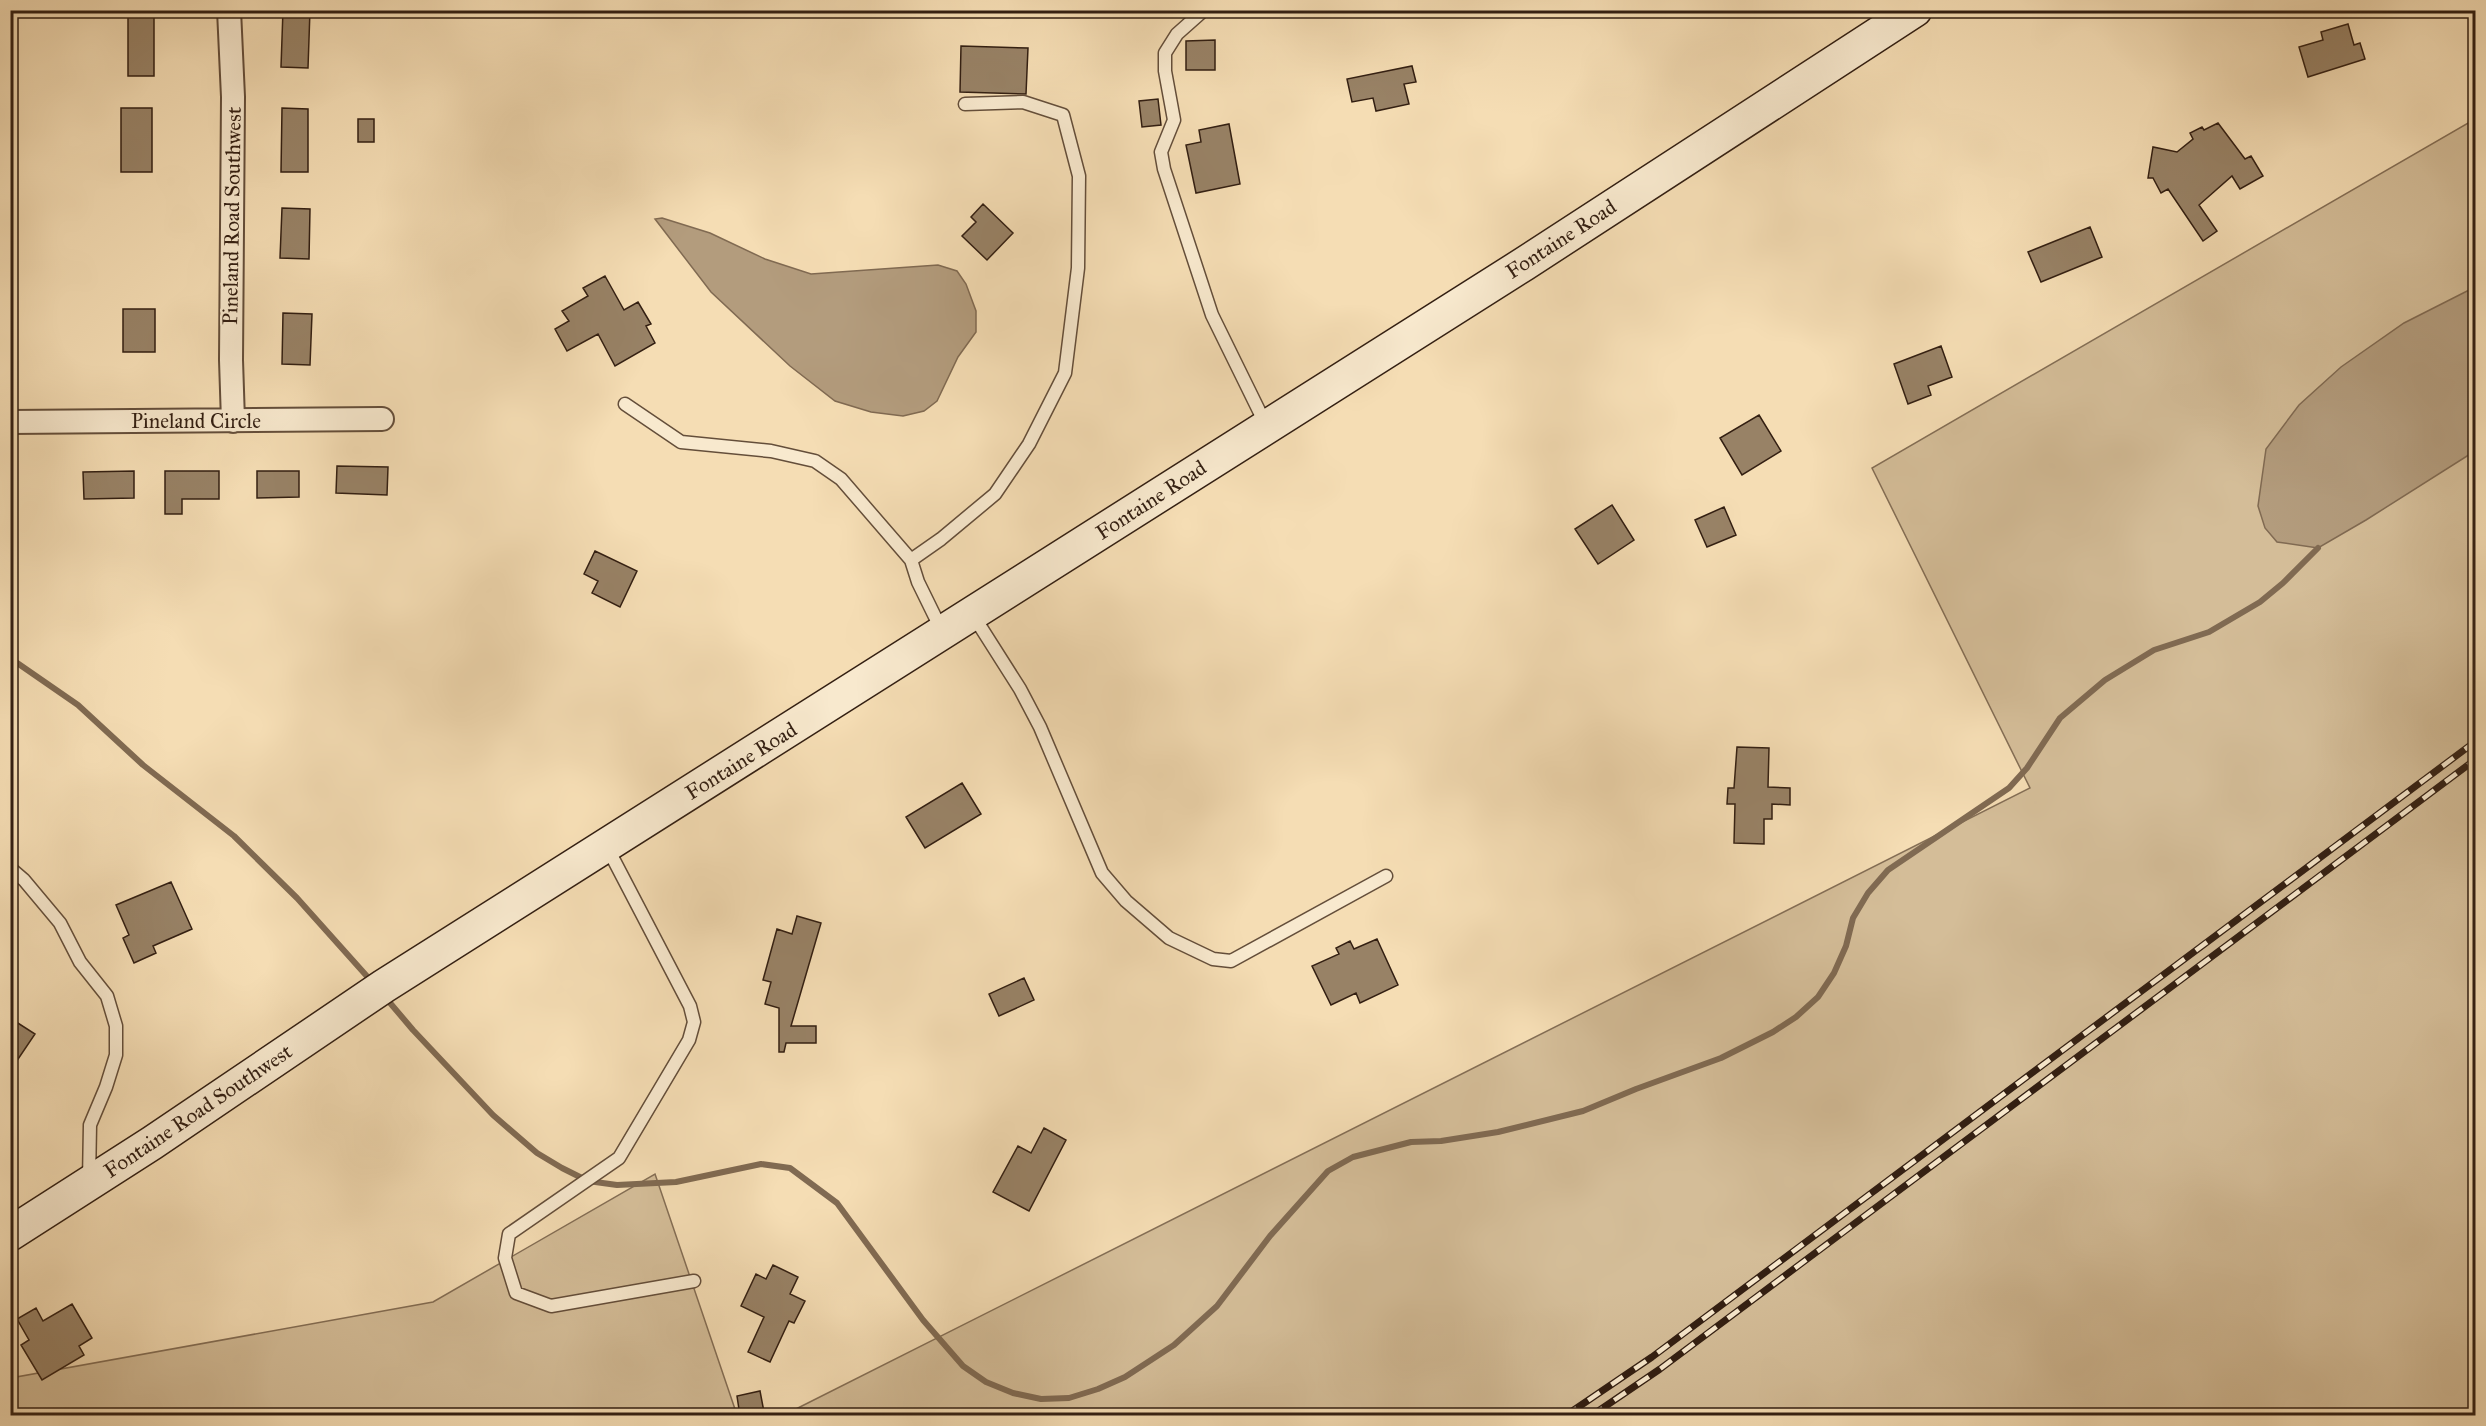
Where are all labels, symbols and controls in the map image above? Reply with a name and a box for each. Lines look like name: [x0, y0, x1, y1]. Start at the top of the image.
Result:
street label: Pineland Road Southwest: [217, 106, 247, 325]
street label: Fontaine Road: [1501, 193, 1622, 284]
street label: Pineland Circle: [131, 408, 261, 434]
street label: Fontaine Road: [1091, 454, 1212, 545]
street label: Fontaine Road: [680, 716, 802, 806]
street label: Fontaine Road Southwest: [99, 1038, 298, 1184]

